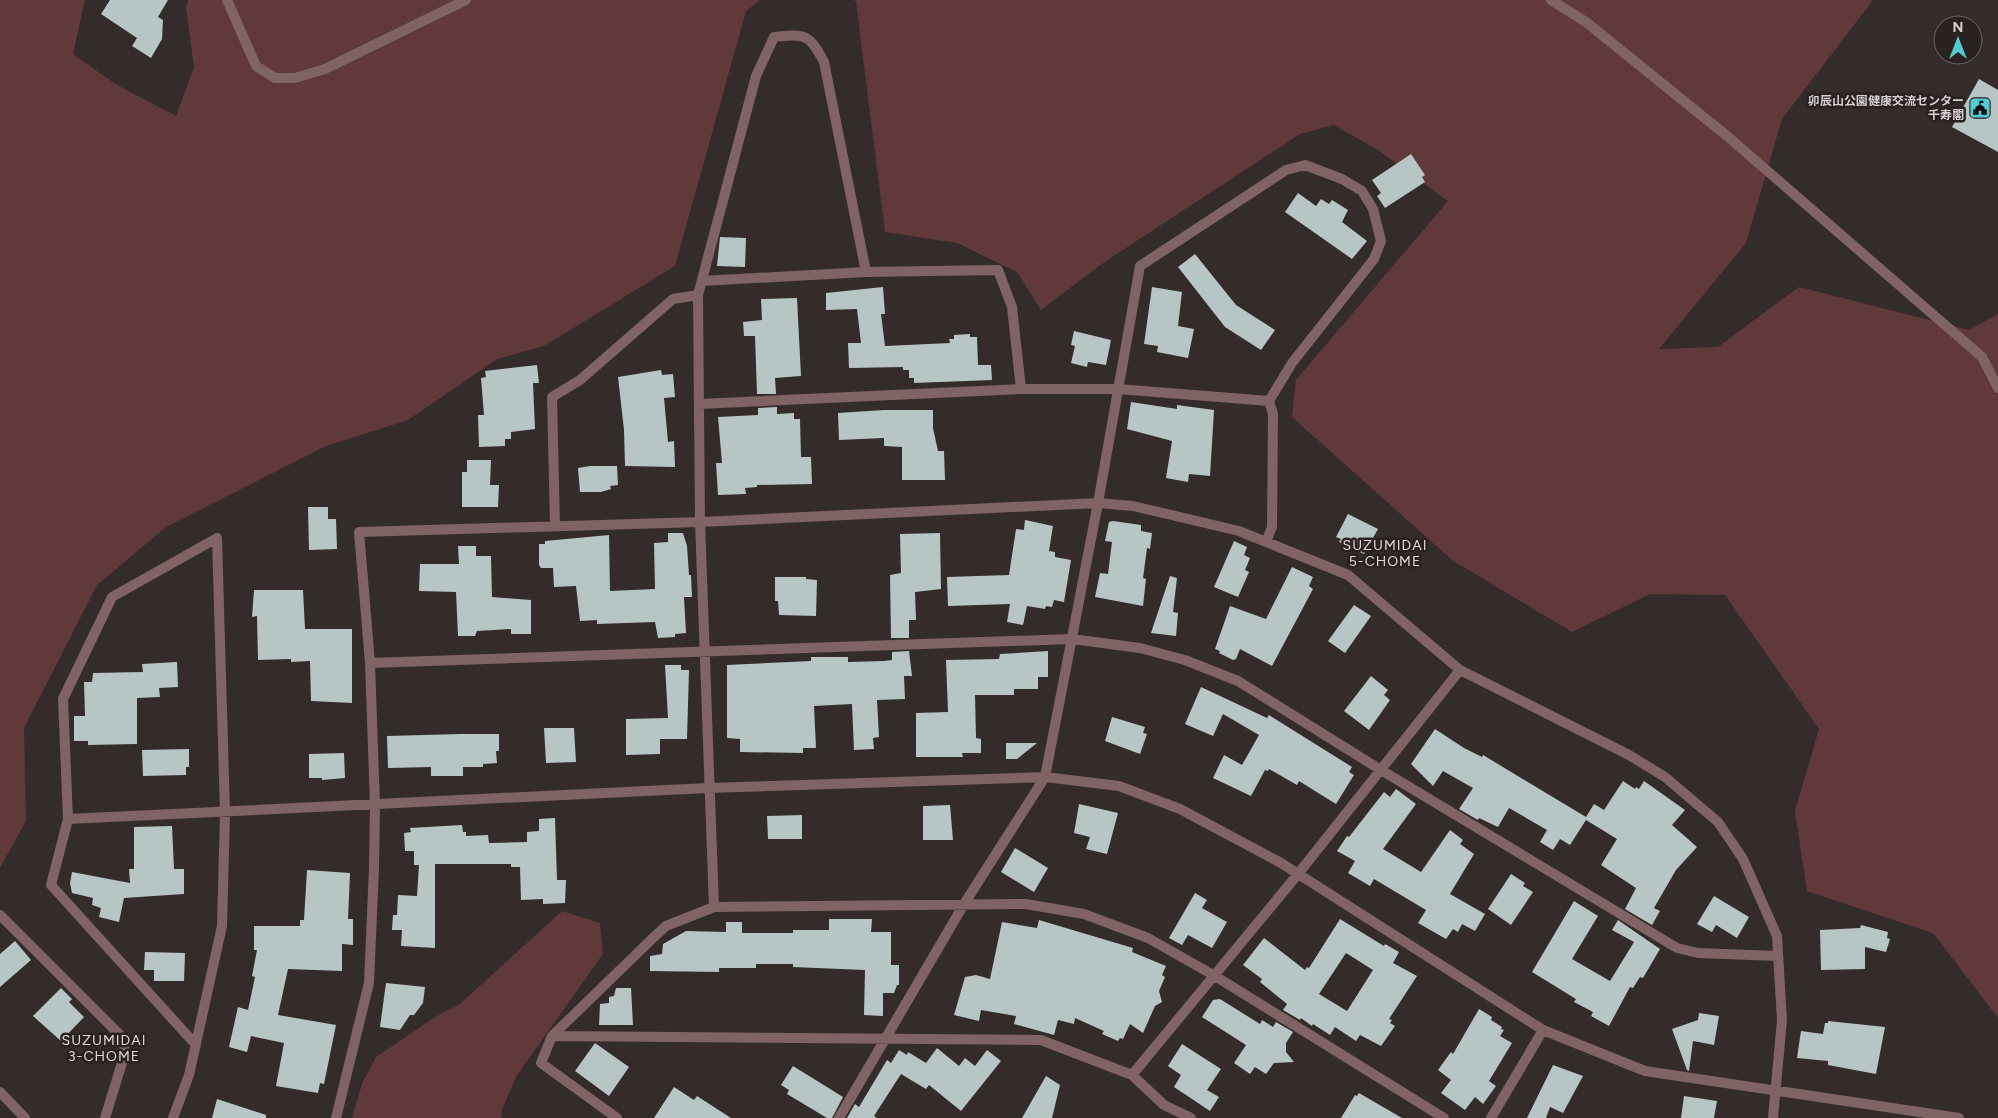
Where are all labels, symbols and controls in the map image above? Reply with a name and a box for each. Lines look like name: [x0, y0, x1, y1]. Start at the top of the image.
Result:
north arrow: [1933, 15, 1983, 65]
text: N: [1953, 19, 1963, 36]
place label: 卯辰山公園健康交流センター 千寿閣: [1808, 94, 1964, 122]
public building icon: 卯辰山公園健康交流センター 千寿閣: [1968, 96, 1992, 120]
district label: SUZUMIDAI 5-CHOME: [1343, 537, 1427, 570]
district label: SUZUMIDAI 3-CHOME: [62, 1032, 146, 1065]

